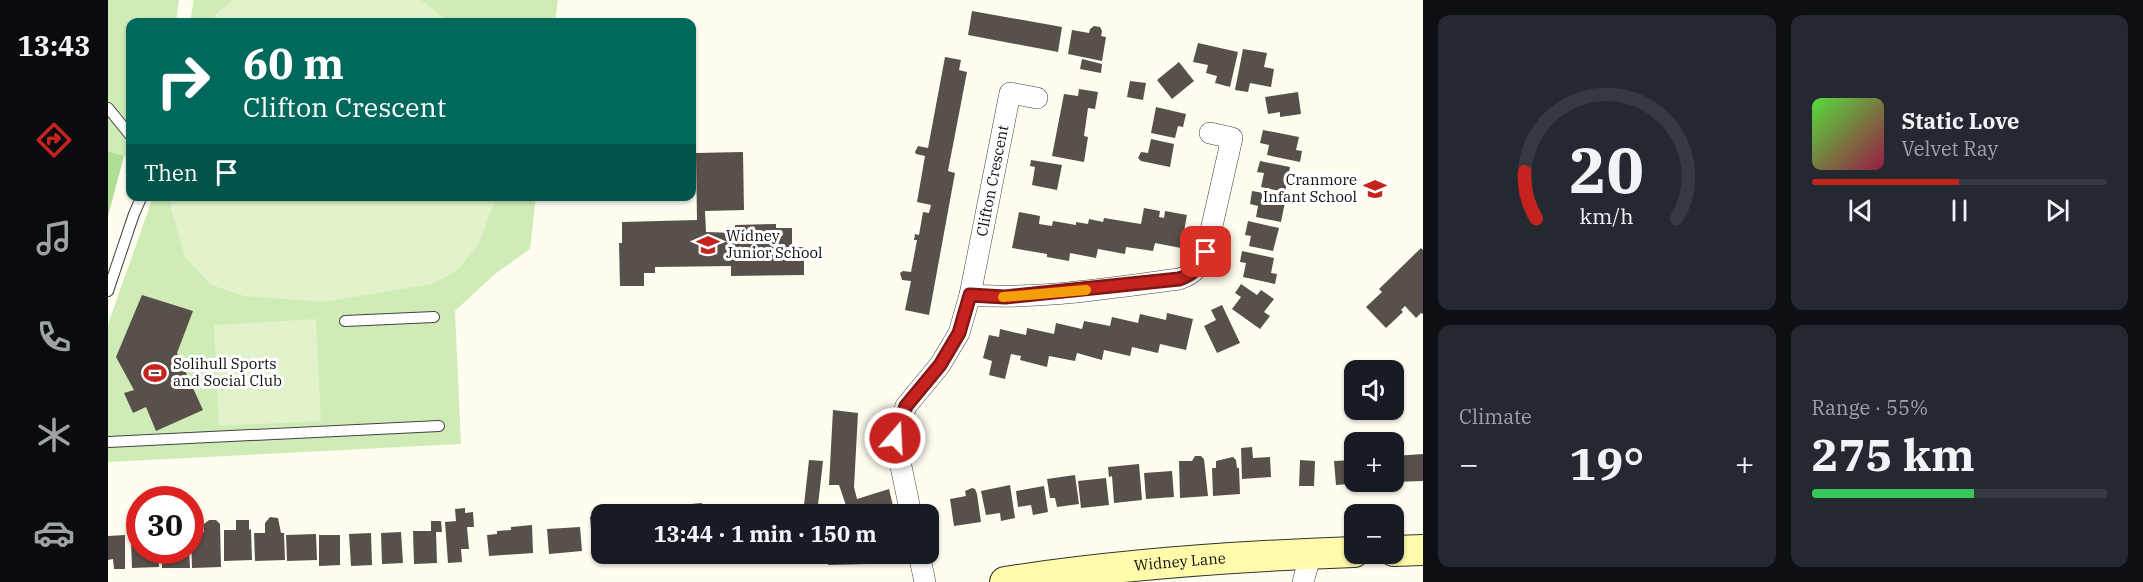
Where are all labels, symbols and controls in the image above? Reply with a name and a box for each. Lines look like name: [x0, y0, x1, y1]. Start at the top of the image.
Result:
text: 13:43: [18, 28, 90, 63]
text: 60 m: [243, 36, 344, 91]
icon: right: [144, 42, 222, 120]
text: Clifton Crescent: [243, 89, 446, 124]
text: Static Love: [1902, 106, 2019, 135]
icon: directions: [33, 119, 75, 161]
street label: Clifton Crescent: [972, 123, 1012, 238]
text: 20: [1569, 130, 1644, 211]
text: Velvet Ray: [1902, 135, 1998, 162]
icon: arrive: [210, 156, 243, 189]
text: Then: [144, 158, 198, 187]
place label: Cranmore Infant School: [1263, 170, 1357, 206]
school or university icon: Cranmore Infant School: [1362, 176, 1388, 202]
icon: previous: [1844, 194, 1877, 227]
icon: pause: [1943, 194, 1976, 227]
icon: next: [2041, 194, 2074, 227]
text: km/h: [1580, 203, 1634, 231]
icon: music: [33, 217, 75, 259]
place label: Widney Junior School: [726, 226, 822, 262]
pin: [1180, 226, 1231, 277]
school or university icon: Widney Junior School: [695, 232, 721, 258]
icon: arrive: [1189, 235, 1222, 268]
icon: phone: [33, 316, 75, 358]
place label: Solihull Sports and Social Club: [173, 354, 282, 390]
sports icon: Solihull Sports and Social Club: [142, 360, 168, 386]
map controls: [1344, 360, 1404, 564]
button: sound: [1344, 360, 1404, 420]
text: Range · 55%: [1812, 394, 1928, 421]
text: Climate: [1459, 403, 1532, 430]
position arrow: [863, 406, 927, 470]
icon: climate: [33, 414, 75, 456]
text: 275 km: [1812, 425, 1975, 483]
button: +: [1344, 432, 1404, 492]
text: 19°: [1569, 434, 1644, 492]
text: −: [1459, 442, 1479, 485]
text: +: [1735, 442, 1755, 485]
speed limit sign: 30: [126, 486, 204, 564]
button: −: [1344, 504, 1404, 564]
icon: car: [33, 512, 75, 554]
text: 13:44 · 1 min · 150 m: [653, 519, 877, 548]
street label: Widney Lane: [1133, 548, 1226, 575]

